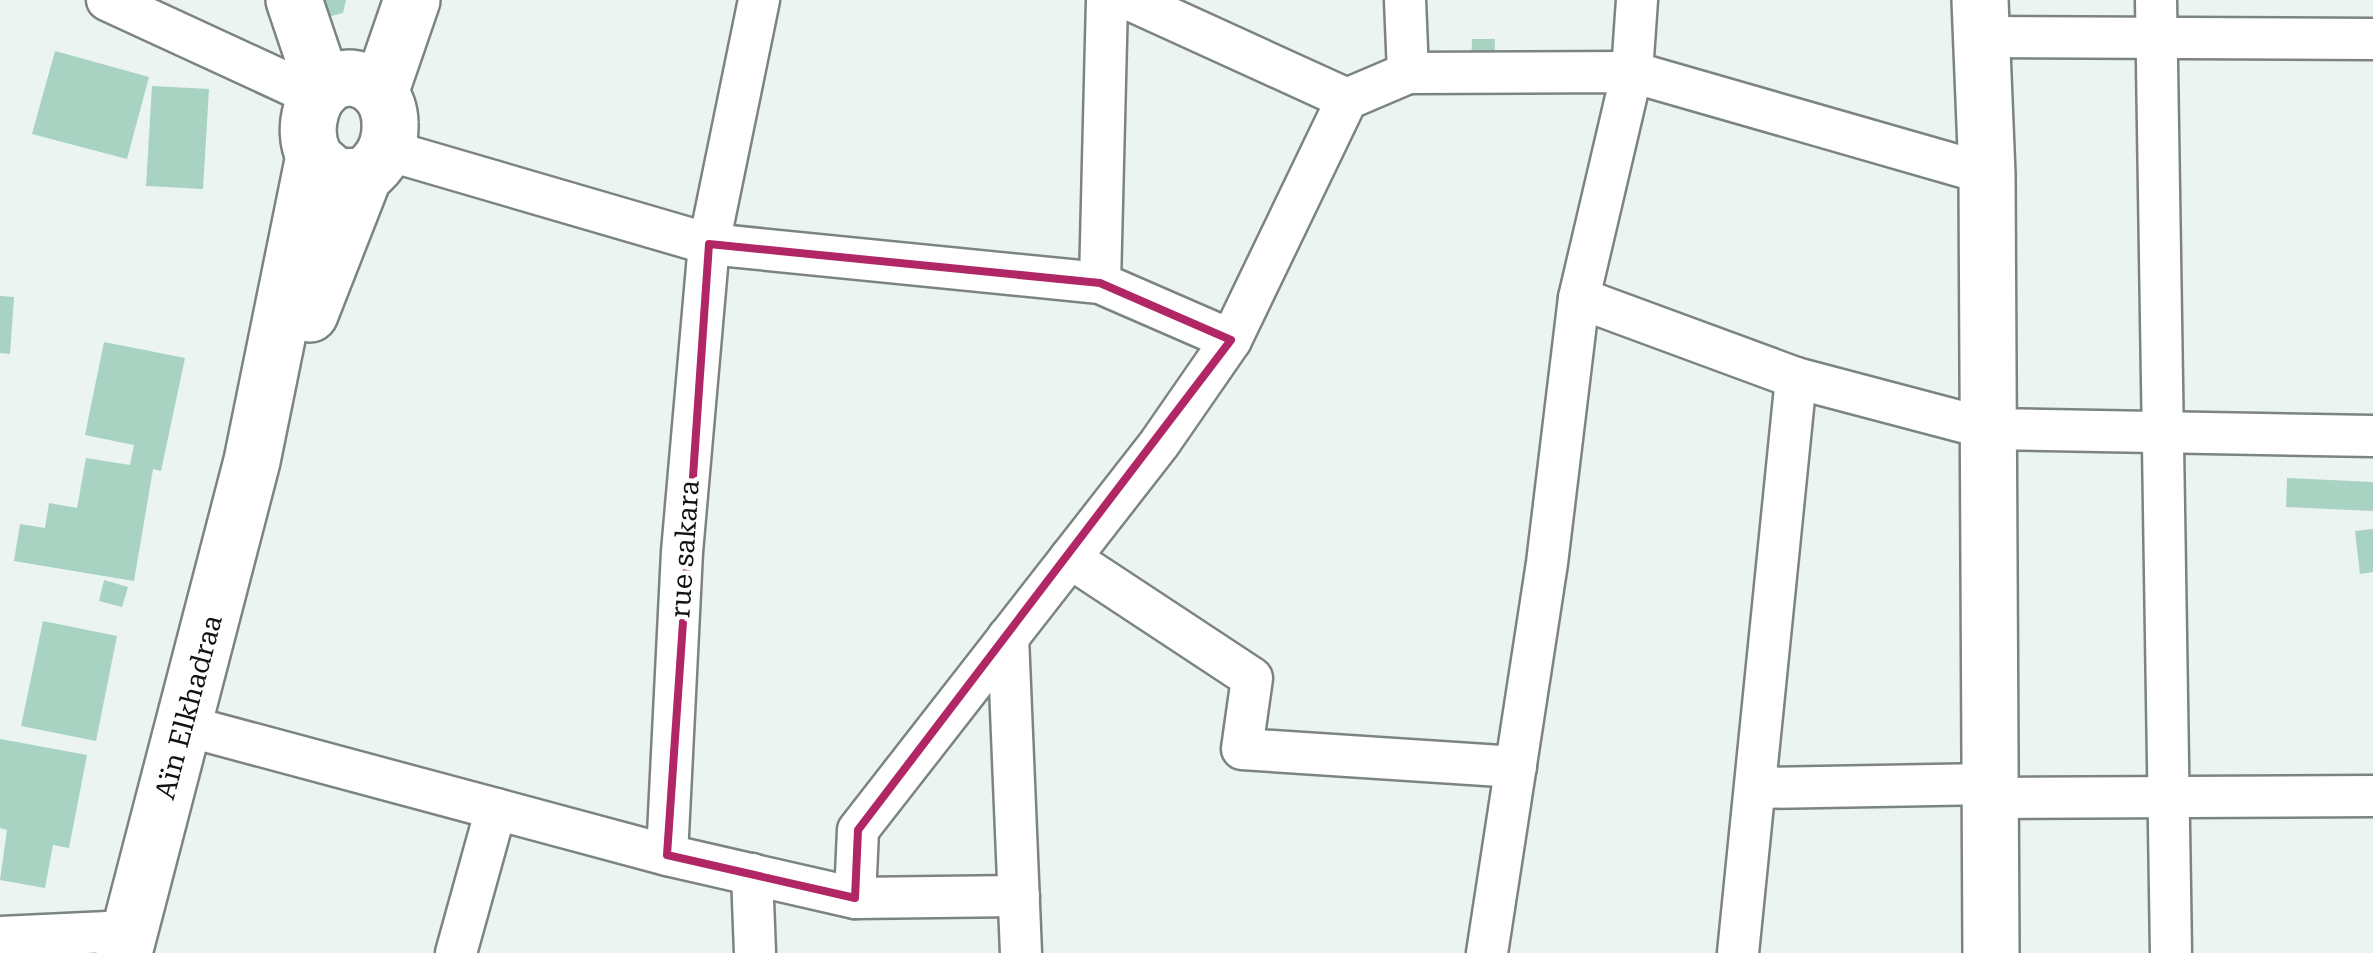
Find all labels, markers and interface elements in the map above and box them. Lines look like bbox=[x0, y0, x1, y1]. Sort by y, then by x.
street label: rue sakara bbox=[663, 479, 706, 619]
street label: Aïn Elkhadraa bbox=[148, 611, 229, 803]

